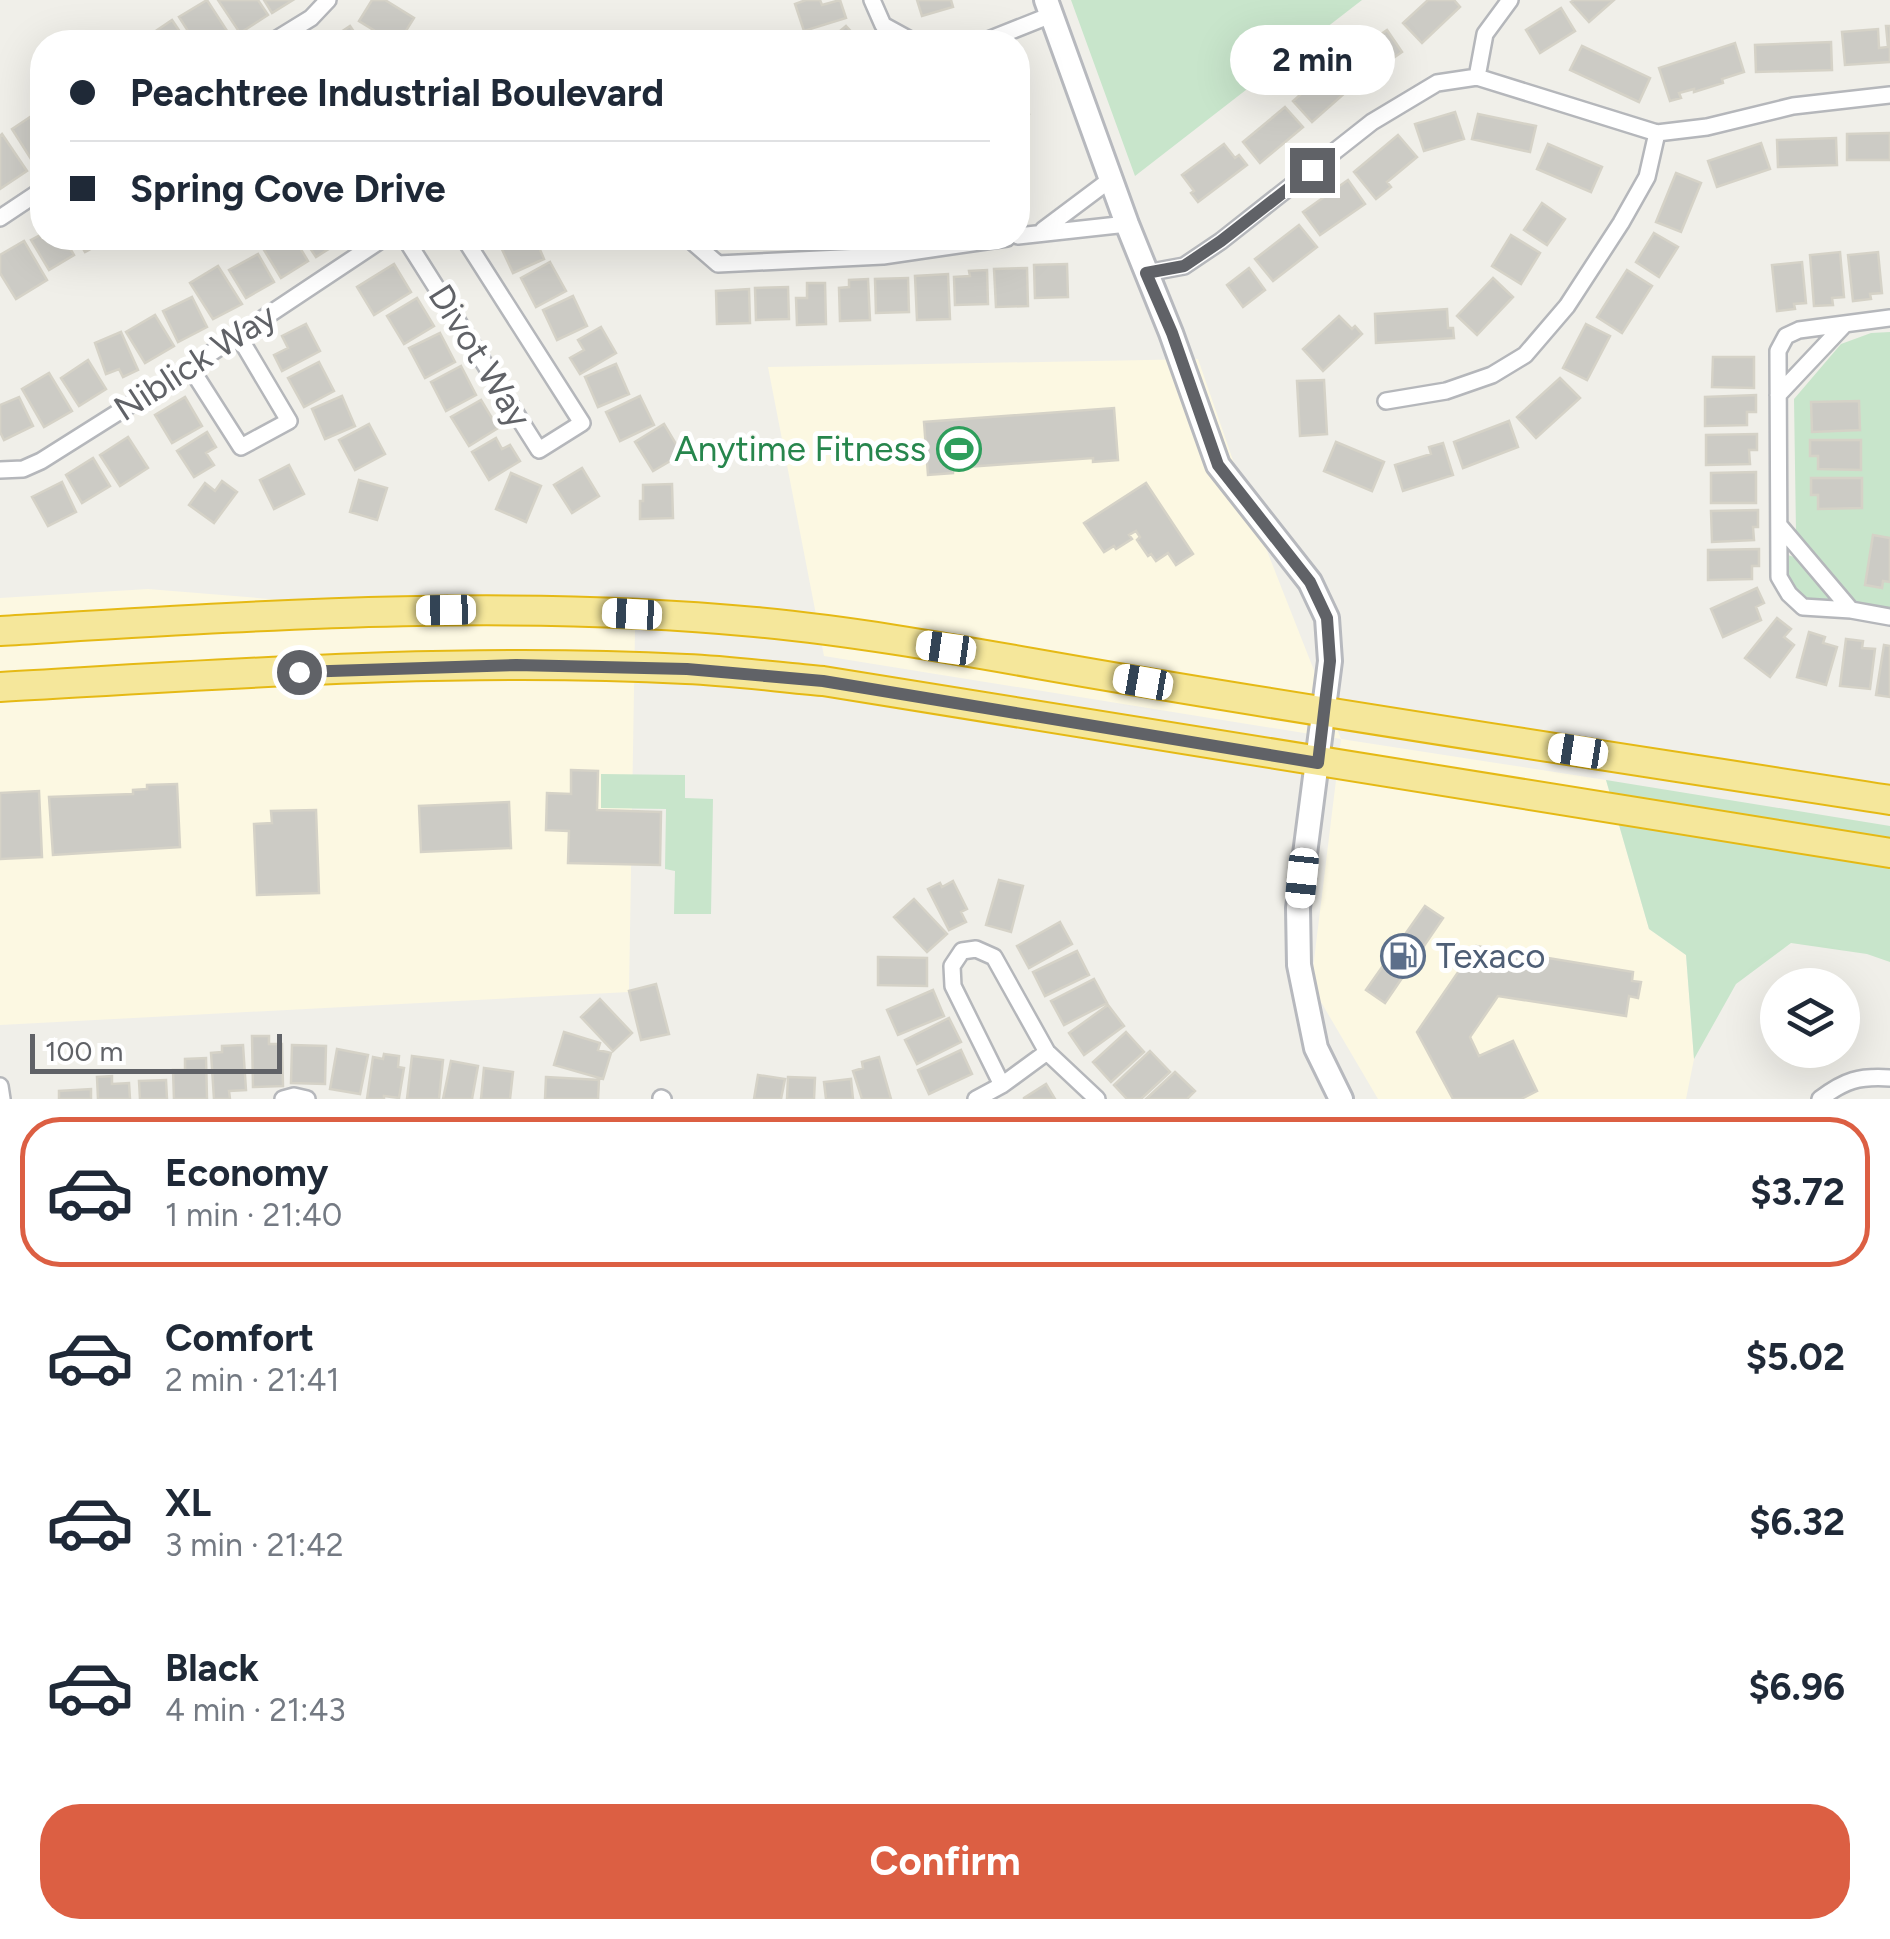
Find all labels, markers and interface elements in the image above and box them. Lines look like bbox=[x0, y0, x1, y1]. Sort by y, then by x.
callout: 2 min bbox=[1230, 25, 1394, 95]
text: 2 min bbox=[1272, 41, 1353, 79]
text: Peachtree Industrial Boulevard bbox=[130, 70, 664, 116]
route end bbox=[1290, 148, 1335, 193]
text: Spring Cove Drive bbox=[130, 166, 446, 212]
street label: Divot Way bbox=[420, 277, 541, 436]
street label: Niblick Way bbox=[106, 294, 284, 430]
sports icon: Anytime Fitness bbox=[936, 426, 982, 472]
place label: Anytime Fitness bbox=[674, 428, 926, 470]
car bbox=[416, 594, 476, 626]
car bbox=[601, 597, 663, 631]
car bbox=[914, 629, 978, 667]
route start bbox=[277, 650, 322, 695]
car bbox=[1111, 662, 1175, 702]
car bbox=[1546, 731, 1610, 771]
car bbox=[1284, 847, 1320, 909]
fuel station icon: Texaco bbox=[1380, 933, 1426, 979]
place label: Texaco bbox=[1436, 935, 1546, 977]
map controls bbox=[1760, 968, 1860, 1068]
button: layers bbox=[1760, 968, 1860, 1068]
scale bar bbox=[30, 1029, 282, 1074]
text: 100 m bbox=[45, 1034, 123, 1068]
icon: car bbox=[45, 1147, 135, 1237]
text: Economy bbox=[165, 1150, 328, 1196]
text: $3.72 bbox=[1750, 1169, 1845, 1215]
text: 1 min · 21:40 bbox=[165, 1196, 342, 1234]
icon: car bbox=[45, 1312, 135, 1402]
text: Comfort bbox=[165, 1315, 314, 1361]
text: $5.02 bbox=[1746, 1334, 1845, 1380]
text: 2 min · 21:41 bbox=[165, 1361, 340, 1399]
icon: car bbox=[45, 1477, 135, 1567]
text: XL bbox=[165, 1480, 211, 1526]
text: $6.32 bbox=[1749, 1499, 1845, 1545]
text: 3 min · 21:42 bbox=[165, 1526, 344, 1564]
icon: car bbox=[45, 1642, 135, 1732]
text: Black bbox=[165, 1645, 259, 1691]
text: $6.96 bbox=[1748, 1664, 1845, 1710]
text: 4 min · 21:43 bbox=[165, 1691, 346, 1729]
button: Confirm bbox=[40, 1804, 1850, 1919]

